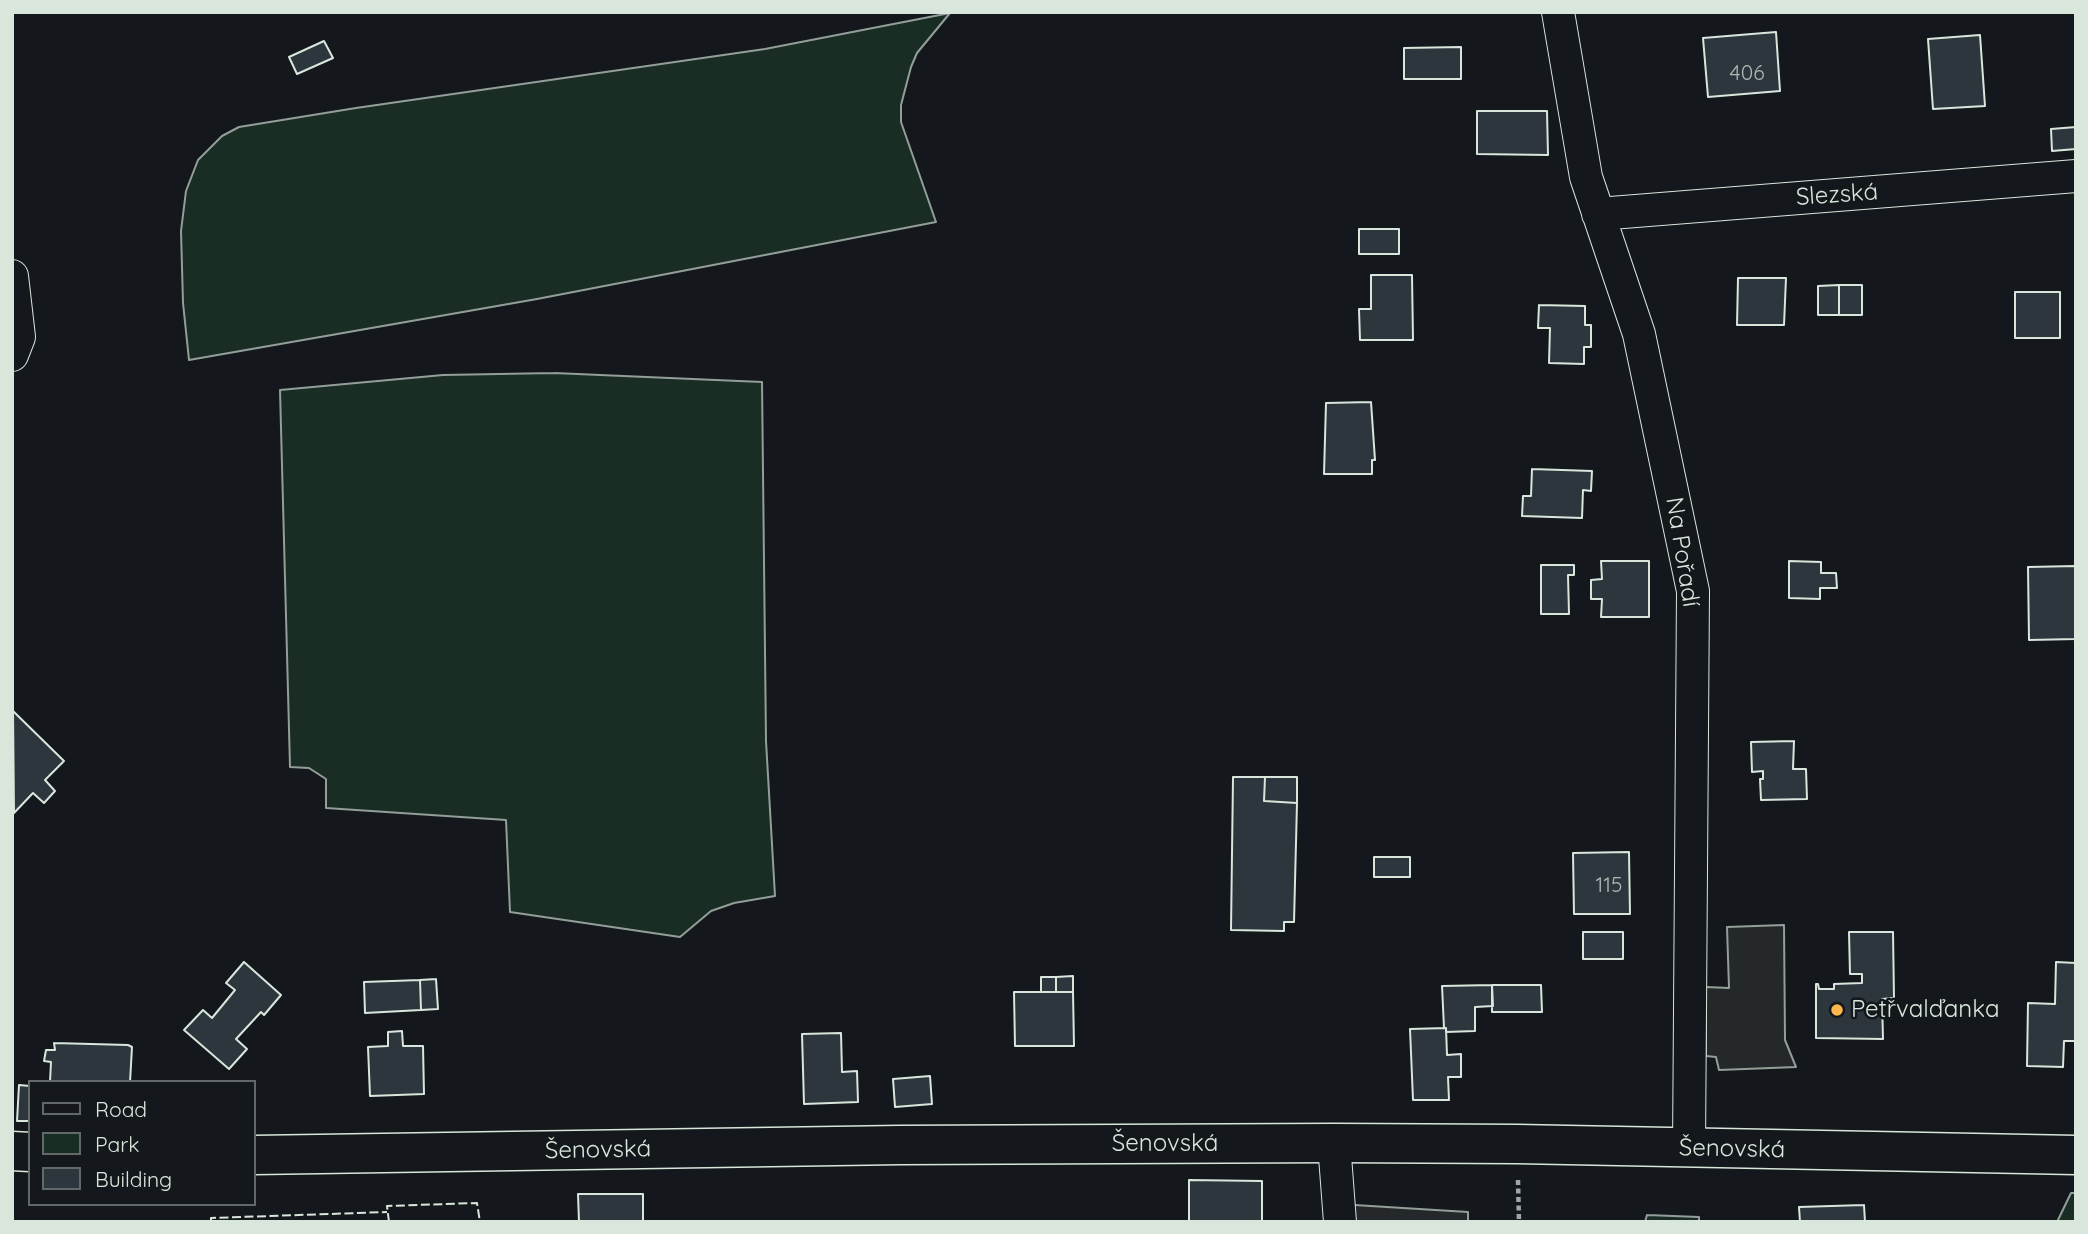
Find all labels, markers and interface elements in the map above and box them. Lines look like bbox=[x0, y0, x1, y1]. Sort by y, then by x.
house number: 406 bbox=[1730, 61, 1764, 87]
street label: Slezská bbox=[1795, 178, 1879, 212]
street label: Na Pořadí bbox=[1659, 495, 1705, 609]
house number: 115 bbox=[1596, 873, 1622, 899]
place label: Petřvalďanka bbox=[1851, 996, 1999, 1024]
marker: Petřvalďanka bbox=[1829, 1002, 1845, 1018]
legend bbox=[28, 1080, 256, 1206]
text: Road bbox=[95, 1096, 147, 1122]
street label: Šenovská bbox=[1112, 1130, 1218, 1158]
text: Park bbox=[95, 1131, 139, 1157]
street label: Šenovská bbox=[1679, 1134, 1785, 1164]
street label: Šenovská bbox=[545, 1135, 651, 1165]
text: Building bbox=[95, 1166, 172, 1192]

